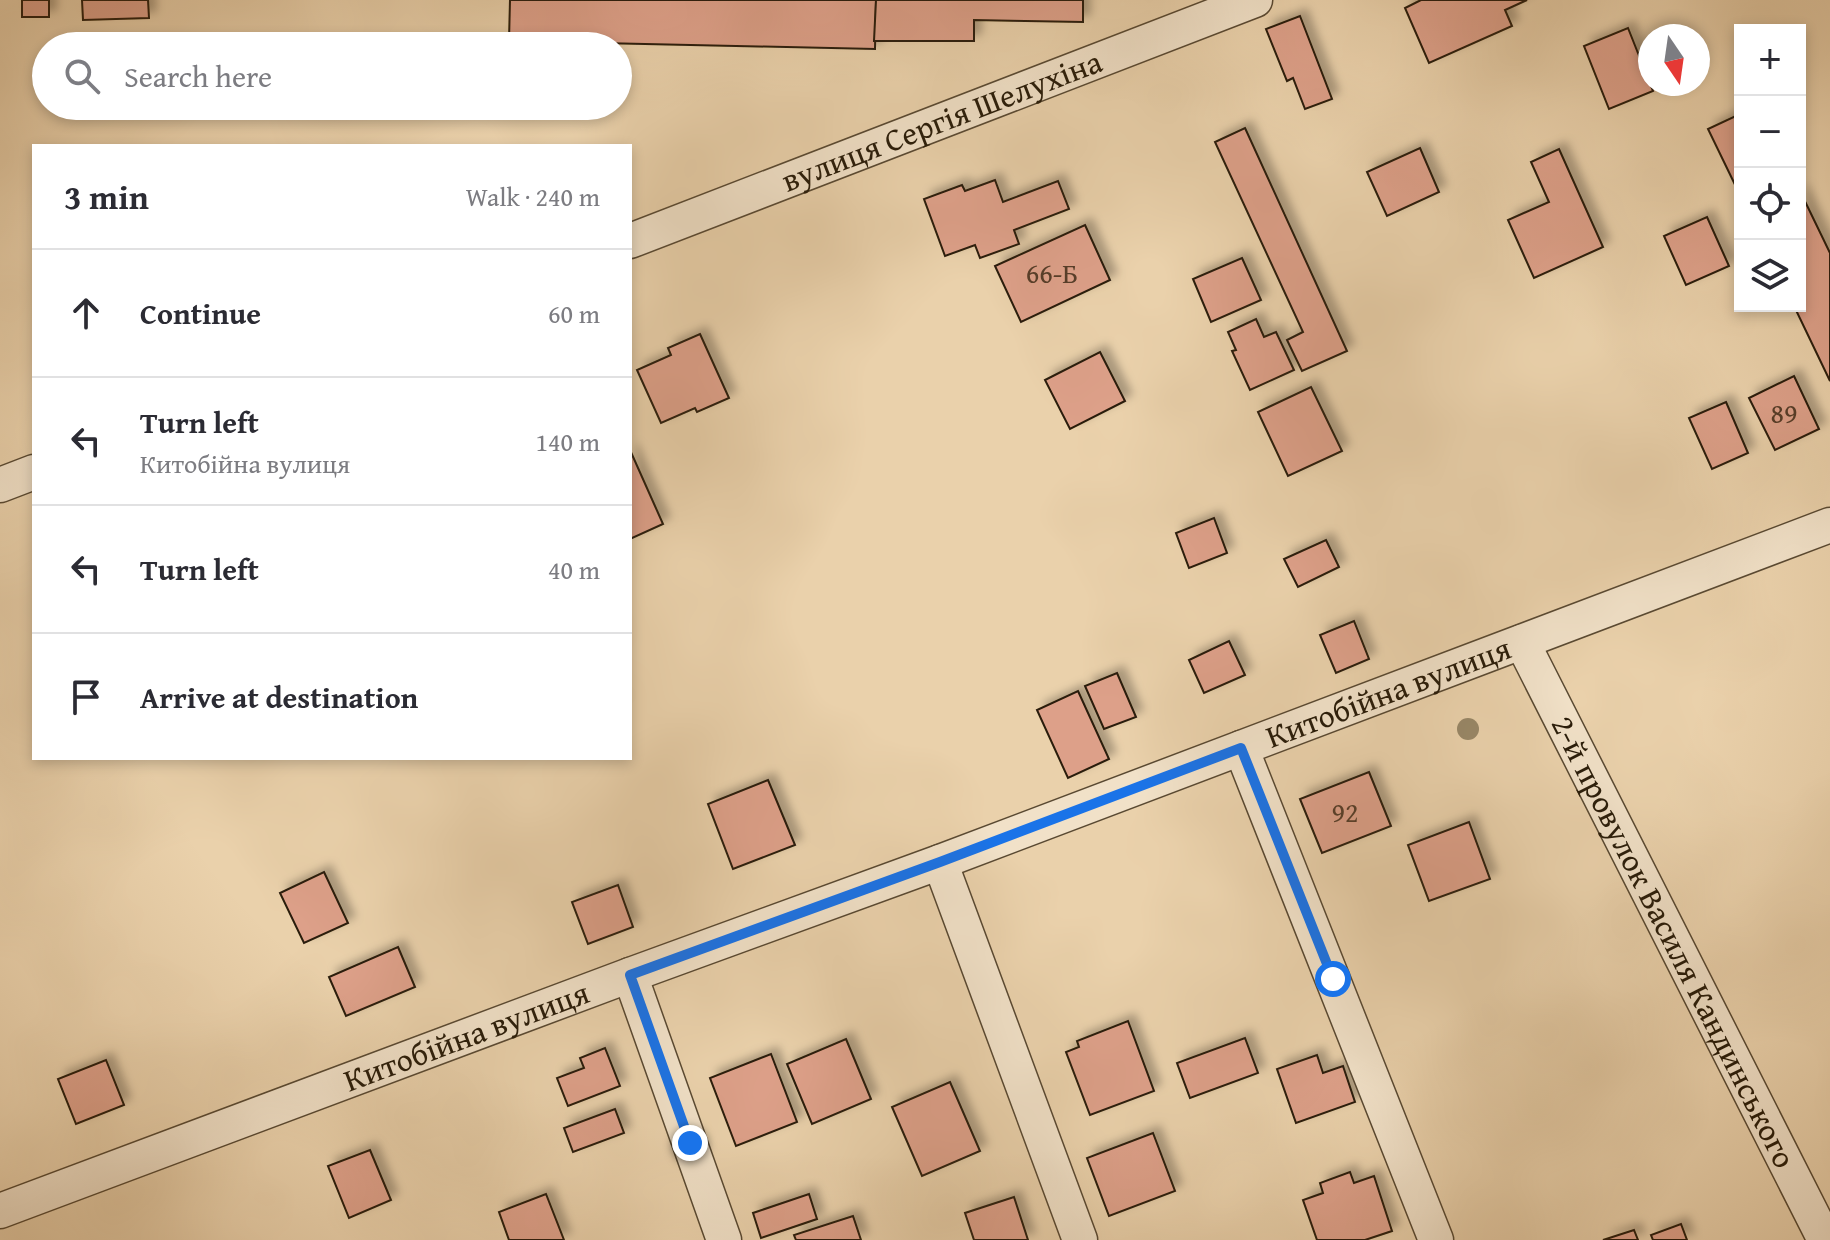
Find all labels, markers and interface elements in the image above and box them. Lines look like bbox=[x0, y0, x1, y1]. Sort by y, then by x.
north arrow bbox=[1638, 24, 1710, 96]
map controls bbox=[1734, 24, 1806, 312]
button: + bbox=[1734, 24, 1806, 96]
search box bbox=[32, 32, 632, 120]
street label: вулиця Сергія Шелухіна bbox=[774, 37, 1109, 203]
icon: search bbox=[60, 54, 104, 98]
text: Search here bbox=[124, 54, 272, 98]
button: − bbox=[1734, 96, 1806, 168]
button: locate bbox=[1734, 168, 1806, 240]
text: 3 min bbox=[64, 172, 149, 221]
text: Walk · 240 m bbox=[466, 177, 600, 216]
button: layers bbox=[1734, 240, 1806, 312]
house number: 66-Б bbox=[1026, 252, 1078, 293]
icon: ahead bbox=[64, 291, 108, 335]
text: Continue bbox=[140, 291, 261, 335]
text: 60 m bbox=[548, 294, 600, 333]
house number: 89 bbox=[1771, 392, 1797, 433]
text: Turn left bbox=[140, 400, 259, 444]
icon: left bbox=[64, 419, 108, 463]
text: 140 m bbox=[535, 422, 600, 461]
text: Китобійна вулиця bbox=[140, 444, 350, 483]
icon: left bbox=[64, 547, 108, 591]
text: Turn left bbox=[140, 547, 259, 591]
text: 40 m bbox=[548, 550, 600, 589]
street label: Китобійна вулиця bbox=[1259, 624, 1517, 760]
icon: arrive bbox=[64, 675, 108, 719]
text: Arrive at destination bbox=[140, 675, 418, 719]
street label: 2-й провулок Василя Кандинського bbox=[1540, 707, 1809, 1176]
house number: 92 bbox=[1332, 791, 1358, 832]
route start bbox=[1315, 961, 1351, 997]
street label: Китобійна вулиця bbox=[337, 968, 596, 1103]
route end bbox=[672, 1125, 708, 1161]

